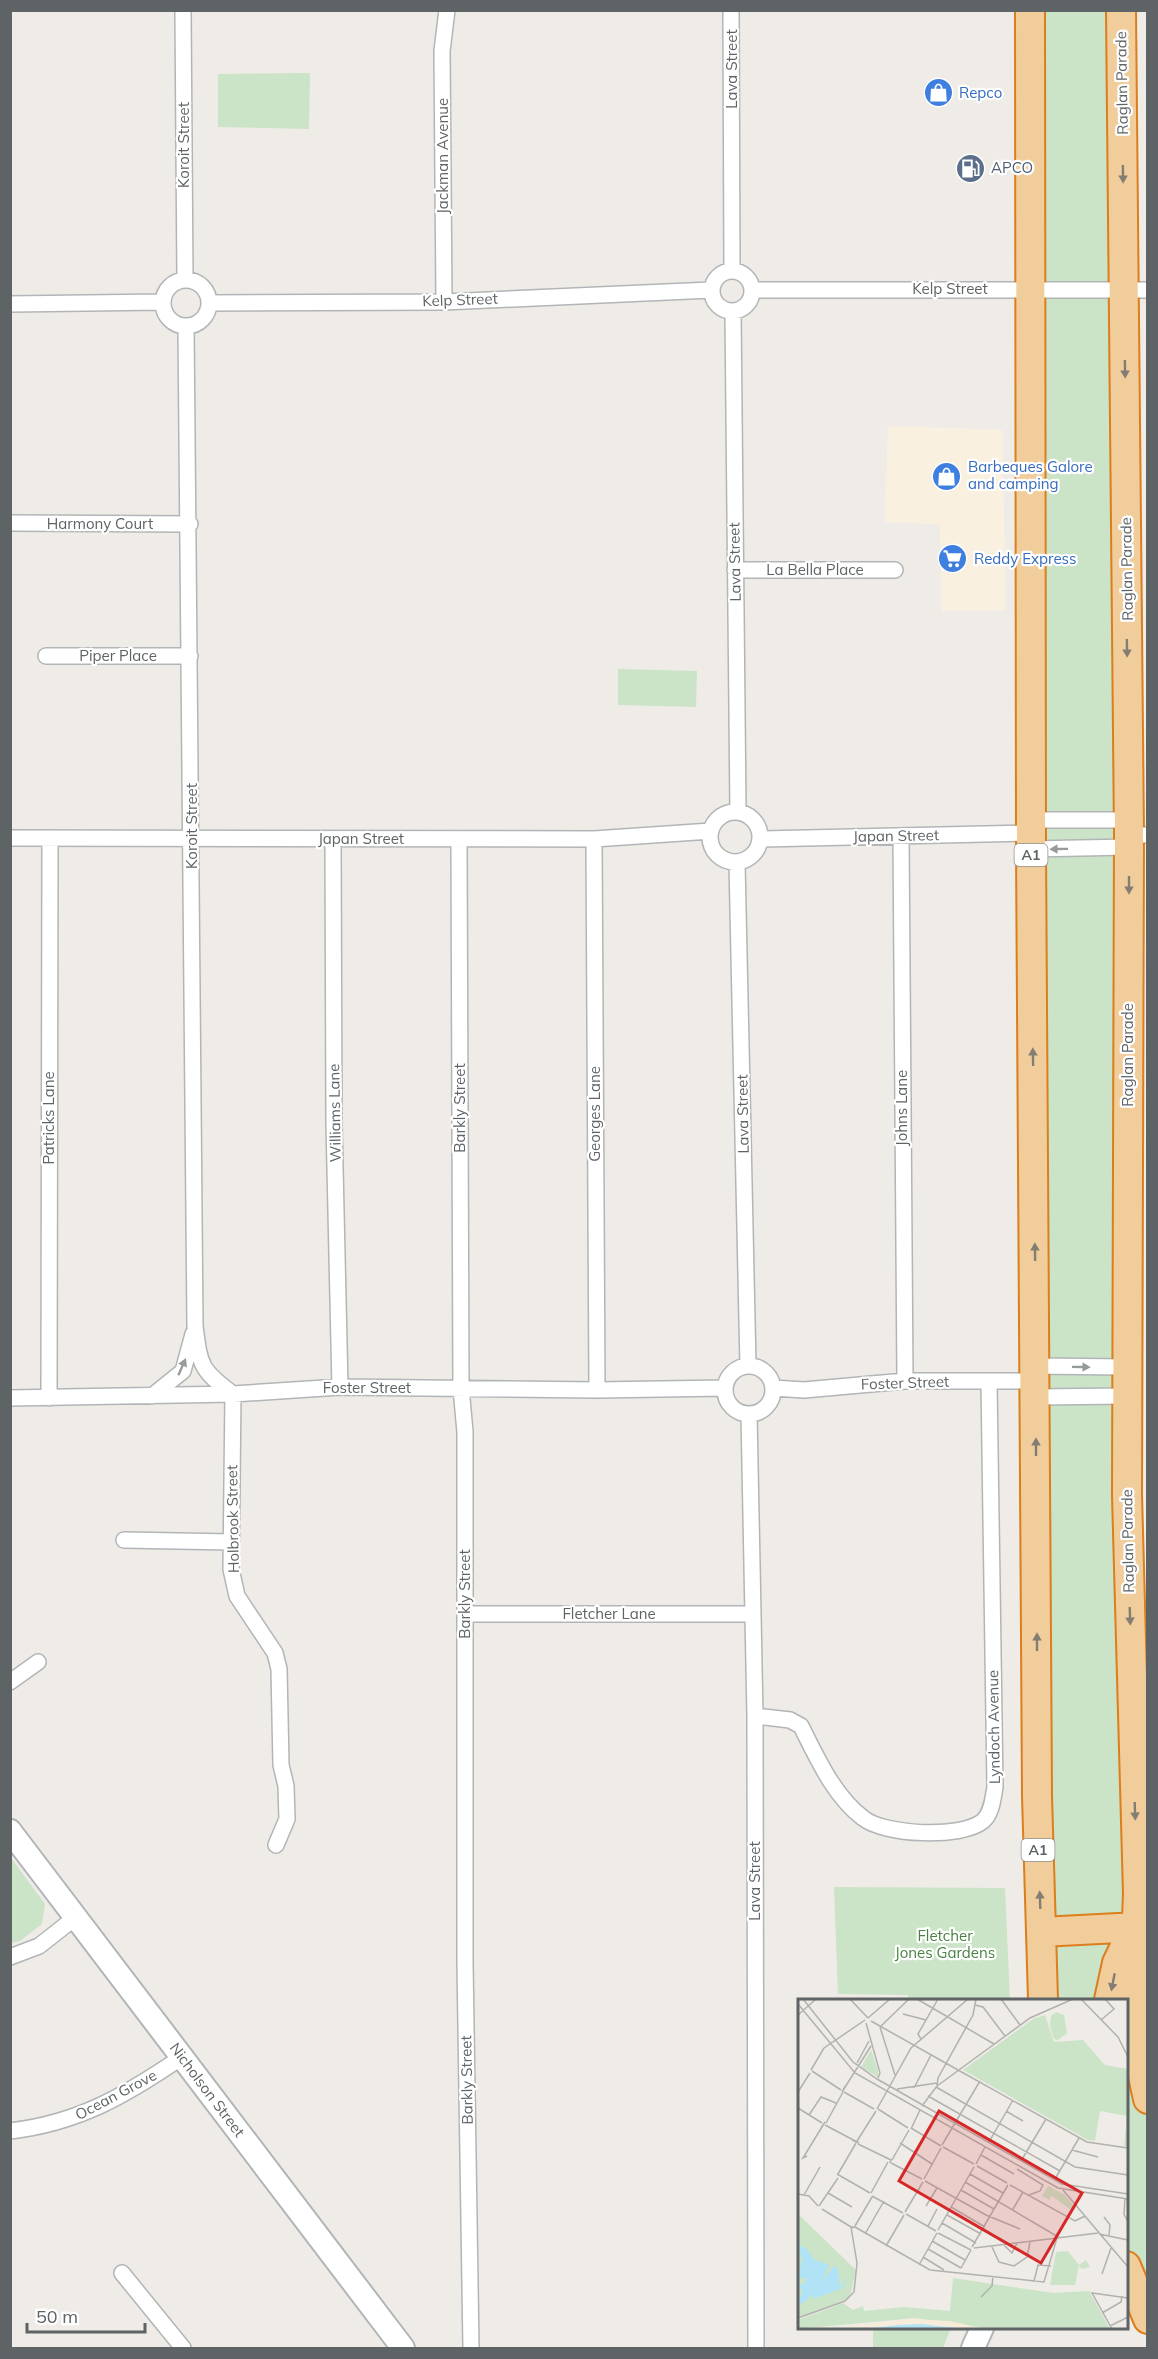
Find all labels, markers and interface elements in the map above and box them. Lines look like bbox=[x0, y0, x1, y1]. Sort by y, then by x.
street label: Lava Street bbox=[722, 29, 741, 109]
street label: Raglan Parade bbox=[1111, 31, 1132, 135]
shop icon: Repco bbox=[922, 77, 954, 109]
place label: Repco bbox=[959, 83, 1002, 102]
street label: Jackman Avenue bbox=[433, 98, 452, 214]
street label: Koroit Street bbox=[174, 102, 193, 188]
fuel station icon: APCO bbox=[954, 152, 986, 184]
place label: APCO bbox=[991, 158, 1033, 177]
one-way arrow bbox=[1118, 164, 1128, 183]
street label: Kelp Street bbox=[912, 279, 988, 298]
street label: Kelp Street bbox=[422, 289, 498, 310]
one-way arrow bbox=[1120, 359, 1130, 378]
place label: Barbeques Galore and camping bbox=[968, 457, 1093, 493]
shop icon: Barbeques Galore and camping bbox=[931, 460, 963, 492]
street label: Harmony Court bbox=[47, 514, 153, 533]
street label: Raglan Parade bbox=[1116, 517, 1137, 621]
street label: Lava Street bbox=[724, 522, 745, 602]
supermarket icon: Reddy Express bbox=[937, 543, 969, 575]
place label: Reddy Express bbox=[974, 549, 1076, 568]
street label: La Bella Place bbox=[766, 560, 864, 579]
one-way arrow bbox=[1123, 638, 1132, 657]
street label: Piper Place bbox=[79, 646, 157, 665]
street label: Koroit Street bbox=[182, 783, 201, 869]
street label: Japan Street bbox=[853, 825, 939, 846]
street label: Japan Street bbox=[318, 829, 404, 848]
road number: A1 bbox=[1014, 844, 1048, 866]
one-way arrow bbox=[1050, 844, 1069, 854]
one-way arrow bbox=[1124, 875, 1134, 894]
street label: Raglan Parade bbox=[1118, 1003, 1137, 1107]
one-way arrow bbox=[1028, 1047, 1038, 1066]
street label: Barkly Street bbox=[450, 1063, 469, 1153]
street label: Williams Lane bbox=[324, 1064, 345, 1162]
street label: Georges Lane bbox=[585, 1066, 604, 1162]
street label: Johns Lane bbox=[892, 1070, 911, 1146]
street label: Patricks Lane bbox=[39, 1071, 58, 1165]
street label: Lava Street bbox=[732, 1074, 753, 1154]
one-way arrow bbox=[1030, 1242, 1040, 1261]
one-way arrow bbox=[177, 1357, 187, 1375]
one-way arrow bbox=[1071, 1362, 1090, 1372]
street label: Foster Street bbox=[861, 1371, 949, 1394]
street label: Foster Street bbox=[323, 1378, 411, 1397]
one-way arrow bbox=[1031, 1437, 1041, 1456]
street label: Holbrook Street bbox=[222, 1465, 243, 1573]
street label: Raglan Parade bbox=[1117, 1489, 1138, 1593]
street label: Barkly Street bbox=[455, 1549, 474, 1639]
street label: Fletcher Lane bbox=[562, 1604, 656, 1623]
one-way arrow bbox=[1125, 1607, 1135, 1626]
one-way arrow bbox=[1032, 1632, 1042, 1651]
street label: Lyndoch Avenue bbox=[983, 1670, 1004, 1784]
one-way arrow bbox=[1131, 1802, 1140, 1821]
road number: A1 bbox=[1022, 1839, 1054, 1861]
street label: Lava Street bbox=[745, 1841, 764, 1921]
one-way arrow bbox=[1035, 1891, 1044, 1910]
park label: Fletcher Jones Gardens bbox=[895, 1926, 995, 1962]
one-way arrow bbox=[1108, 1972, 1117, 1991]
inset map bbox=[798, 1999, 1128, 2329]
street label: Barkly Street bbox=[456, 2035, 477, 2125]
street label: Nicholson Street bbox=[166, 2039, 249, 2141]
street label: Ocean Grove bbox=[72, 2065, 160, 2124]
scale bar bbox=[27, 2296, 146, 2334]
text: 50 m bbox=[36, 2305, 78, 2328]

